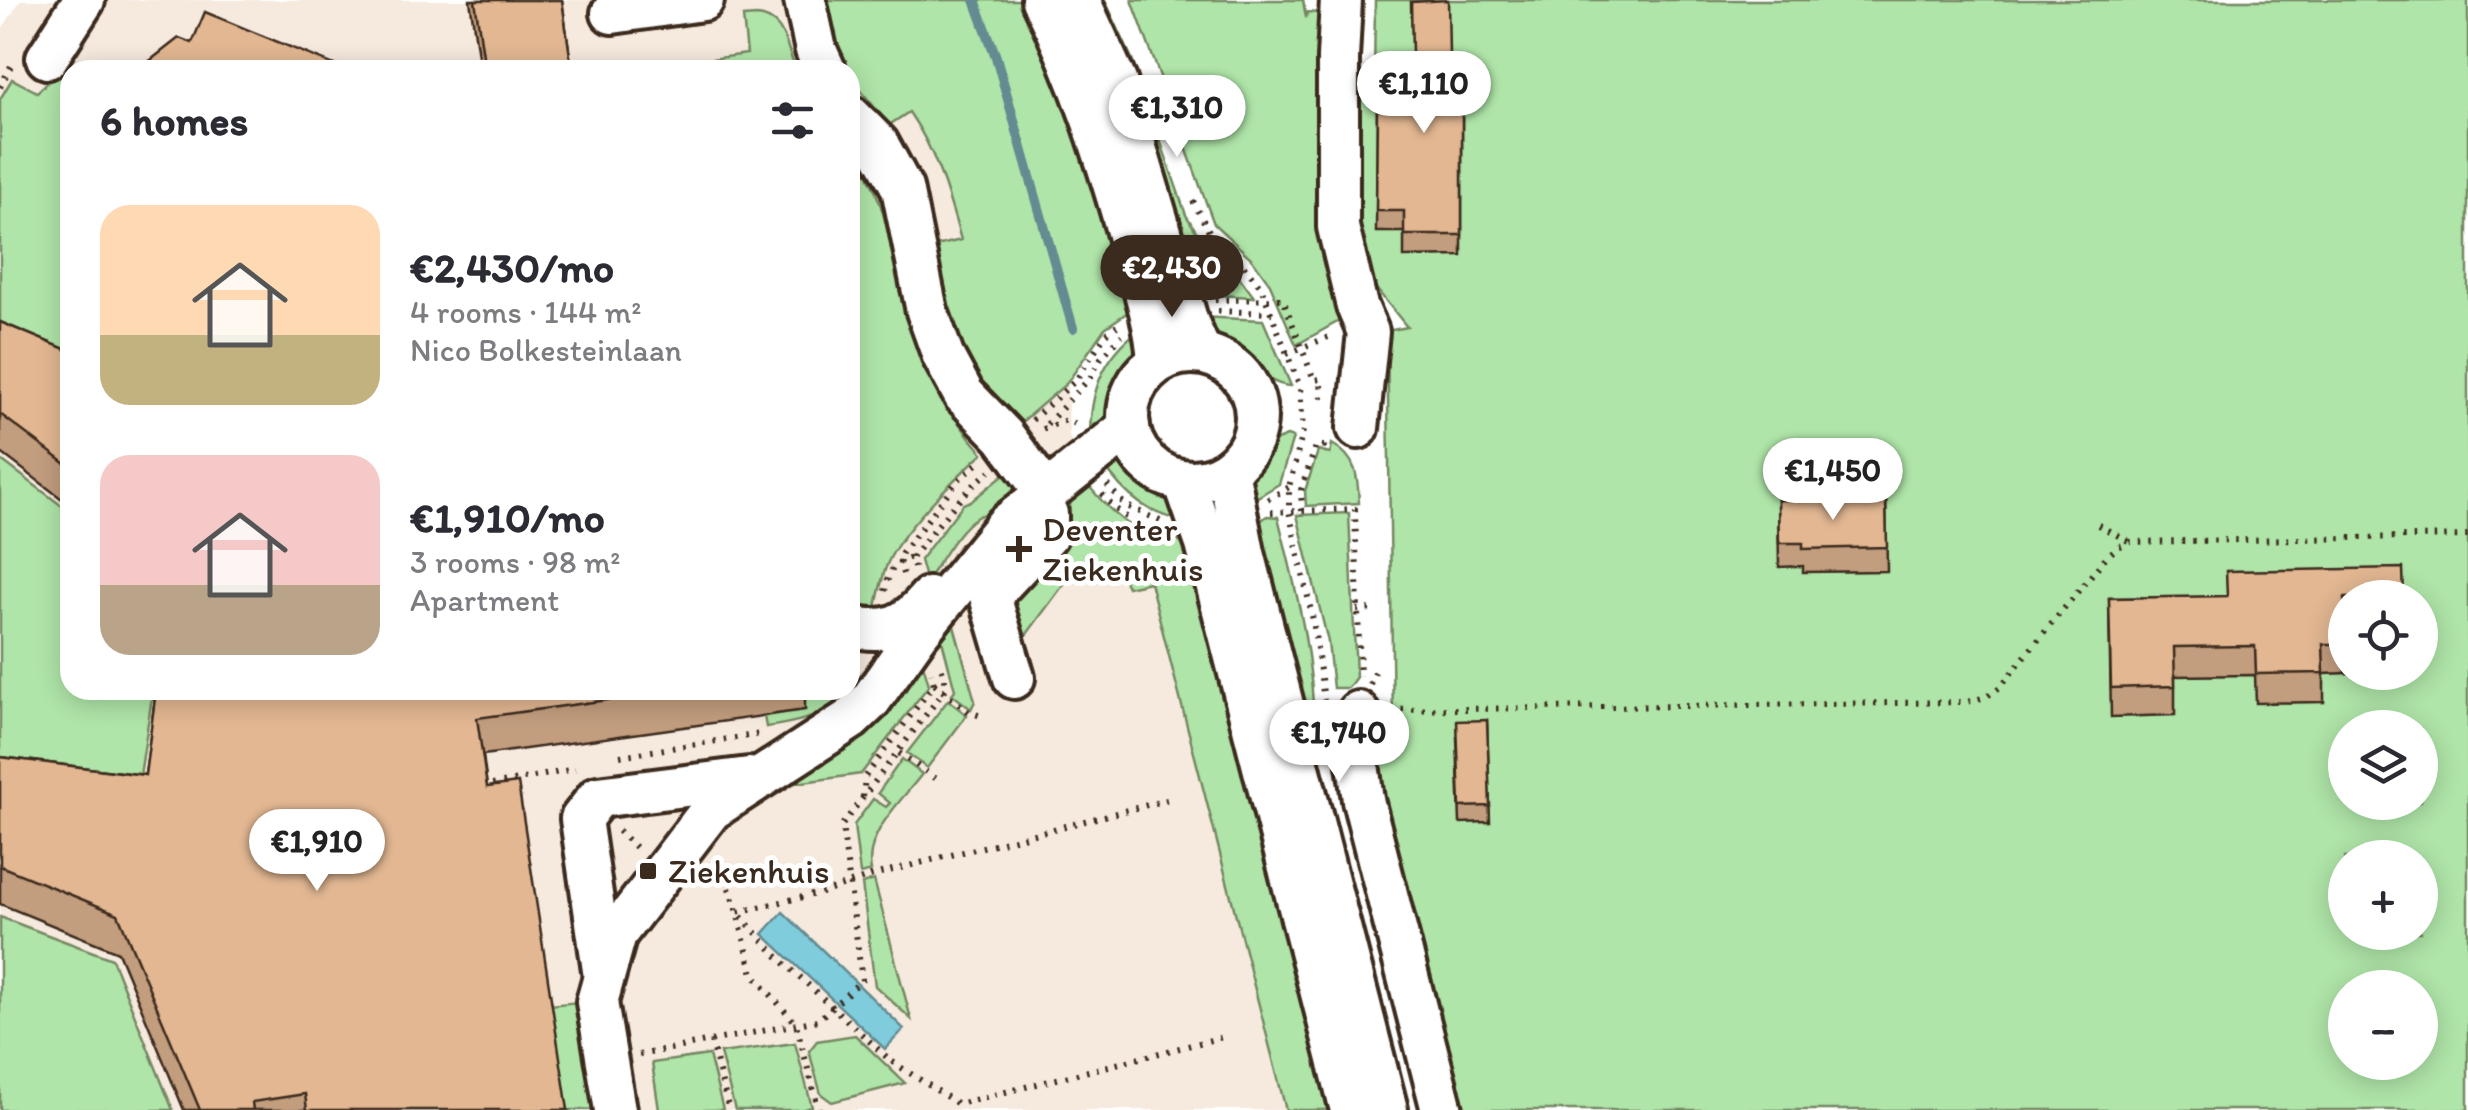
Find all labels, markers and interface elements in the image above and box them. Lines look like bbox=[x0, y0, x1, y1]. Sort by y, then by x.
pin: €1,110 bbox=[1343, 51, 1505, 136]
text: €1,110 bbox=[1379, 64, 1469, 102]
pin: €1,310 bbox=[1096, 75, 1258, 160]
text: €1,310 bbox=[1131, 88, 1223, 126]
icon: filters bbox=[765, 93, 820, 148]
text: 6 homes bbox=[100, 95, 248, 146]
pin: €2,430 bbox=[1091, 235, 1253, 320]
text: €2,430/mo bbox=[410, 242, 614, 293]
icon: home bbox=[180, 245, 300, 365]
text: €2,430 bbox=[1122, 248, 1222, 286]
text: 4 rooms · 144 m² bbox=[410, 293, 641, 331]
text: Nico Bolkesteinlaan bbox=[410, 331, 682, 369]
pin: €1,450 bbox=[1752, 438, 1914, 523]
text: €1,450 bbox=[1785, 451, 1881, 489]
text: €1,910/mo bbox=[410, 492, 605, 543]
icon: home bbox=[180, 495, 300, 615]
place label: Deventer Ziekenhuis bbox=[1042, 508, 1204, 590]
marker: Deventer Ziekenhuis bbox=[1006, 536, 1032, 562]
text: 3 rooms · 98 m² bbox=[410, 543, 621, 581]
map controls bbox=[2328, 580, 2438, 1080]
button: locate bbox=[2328, 580, 2438, 690]
text: Apartment bbox=[410, 581, 559, 619]
pin: €1,740 bbox=[1258, 700, 1420, 785]
button: layers bbox=[2328, 710, 2438, 820]
text: €1,740 bbox=[1291, 713, 1387, 751]
pin: €1,910 bbox=[236, 809, 398, 894]
text: €1,910 bbox=[271, 822, 363, 860]
button: + bbox=[2328, 840, 2438, 950]
place label: Ziekenhuis bbox=[668, 850, 830, 892]
marker: Ziekenhuis bbox=[637, 860, 659, 882]
button: − bbox=[2328, 970, 2438, 1080]

